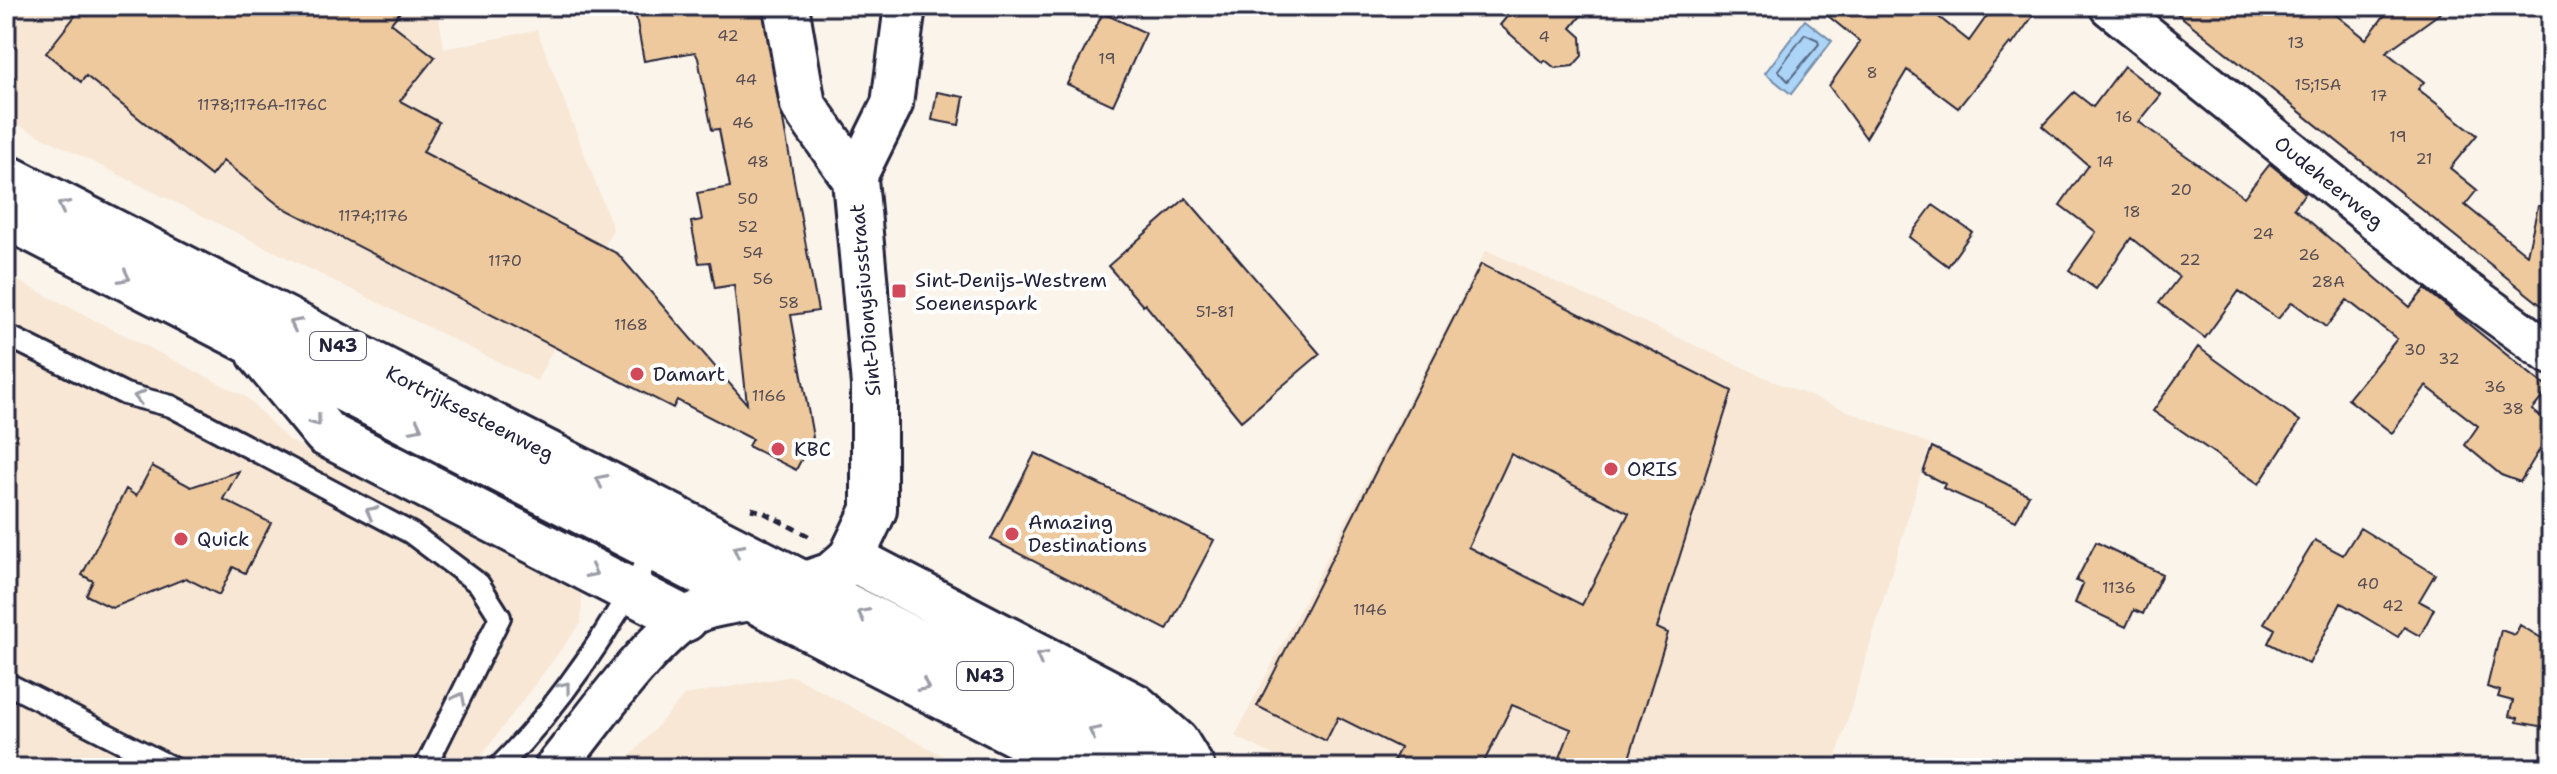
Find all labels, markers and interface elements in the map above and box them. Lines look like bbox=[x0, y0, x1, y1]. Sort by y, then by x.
house number: 42 bbox=[717, 25, 739, 46]
house number: 4 bbox=[1538, 26, 1550, 47]
house number: 13 bbox=[2287, 32, 2305, 53]
house number: 19 bbox=[1098, 48, 1116, 69]
house number: 8 bbox=[1866, 62, 1878, 83]
house number: 44 bbox=[735, 69, 757, 90]
house number: 15;15A bbox=[2295, 74, 2341, 95]
house number: 17 bbox=[2370, 85, 2388, 106]
house number: 1178;1176A-1176C bbox=[197, 94, 327, 115]
house number: 16 bbox=[2115, 106, 2133, 127]
house number: 46 bbox=[732, 112, 754, 133]
house number: 19 bbox=[2389, 126, 2407, 147]
street label: Oudeheerweg bbox=[2269, 130, 2389, 234]
house number: 21 bbox=[2415, 148, 2433, 169]
house number: 48 bbox=[747, 151, 769, 172]
house number: 14 bbox=[2096, 151, 2114, 172]
house number: 20 bbox=[2170, 179, 2192, 200]
house number: 50 bbox=[738, 188, 758, 209]
one-way arrow bbox=[57, 200, 72, 215]
house number: 18 bbox=[2123, 201, 2141, 222]
street label: Sint-Dionysiusstraat bbox=[844, 203, 886, 397]
house number: 1174;1176 bbox=[338, 205, 408, 226]
house number: 52 bbox=[738, 216, 758, 237]
house number: 24 bbox=[2252, 223, 2274, 244]
house number: 54 bbox=[743, 242, 763, 263]
house number: 26 bbox=[2298, 244, 2320, 265]
house number: 22 bbox=[2179, 249, 2201, 270]
house number: 1170 bbox=[488, 250, 522, 271]
one-way arrow bbox=[117, 267, 132, 282]
place label: Sint-Denijs-Westrem Soenenspark bbox=[915, 267, 1107, 316]
house number: 56 bbox=[753, 268, 773, 289]
house number: 28A bbox=[2311, 271, 2345, 292]
marker: Sint-Denijs-Westrem Soenenspark bbox=[890, 282, 908, 300]
house number: 58 bbox=[779, 292, 799, 313]
house number: 51-81 bbox=[1196, 301, 1234, 322]
house number: 1168 bbox=[614, 314, 648, 335]
one-way arrow bbox=[288, 318, 303, 333]
road number: N43 bbox=[310, 332, 366, 360]
house number: 30 bbox=[2404, 339, 2426, 360]
house number: 32 bbox=[2438, 348, 2460, 369]
street label: Kortrijksesteenweg bbox=[382, 359, 558, 467]
place label: Damart bbox=[653, 361, 725, 387]
marker: Damart bbox=[628, 365, 646, 383]
house number: 36 bbox=[2484, 376, 2506, 397]
house number: 1166 bbox=[752, 385, 786, 406]
one-way arrow bbox=[132, 390, 146, 407]
house number: 38 bbox=[2502, 398, 2524, 419]
one-way arrow bbox=[306, 412, 321, 427]
one-way arrow bbox=[409, 417, 424, 432]
place label: KBC bbox=[794, 436, 831, 462]
marker: KBC bbox=[769, 440, 787, 458]
place label: ORIS bbox=[1627, 456, 1677, 482]
marker: ORIS bbox=[1602, 460, 1620, 478]
one-way arrow bbox=[595, 474, 610, 490]
one-way arrow bbox=[366, 506, 380, 522]
place label: Amazing Destinations bbox=[1028, 509, 1147, 558]
marker: Amazing Destinations bbox=[1003, 525, 1021, 543]
place label: Quick bbox=[197, 526, 249, 552]
marker: Quick bbox=[172, 530, 190, 548]
one-way arrow bbox=[732, 545, 746, 560]
one-way arrow bbox=[584, 562, 599, 577]
house number: 40 bbox=[2357, 573, 2379, 594]
house number: 1136 bbox=[2102, 577, 2136, 598]
house number: 42 bbox=[2382, 595, 2404, 616]
house number: 1146 bbox=[1353, 599, 1387, 620]
one-way arrow bbox=[856, 608, 871, 624]
one-way arrow bbox=[1034, 651, 1049, 666]
road number: N43 bbox=[957, 662, 1013, 690]
one-way arrow bbox=[916, 676, 931, 692]
one-way arrow bbox=[556, 681, 570, 695]
one-way arrow bbox=[450, 692, 466, 707]
one-way arrow bbox=[1088, 727, 1103, 742]

